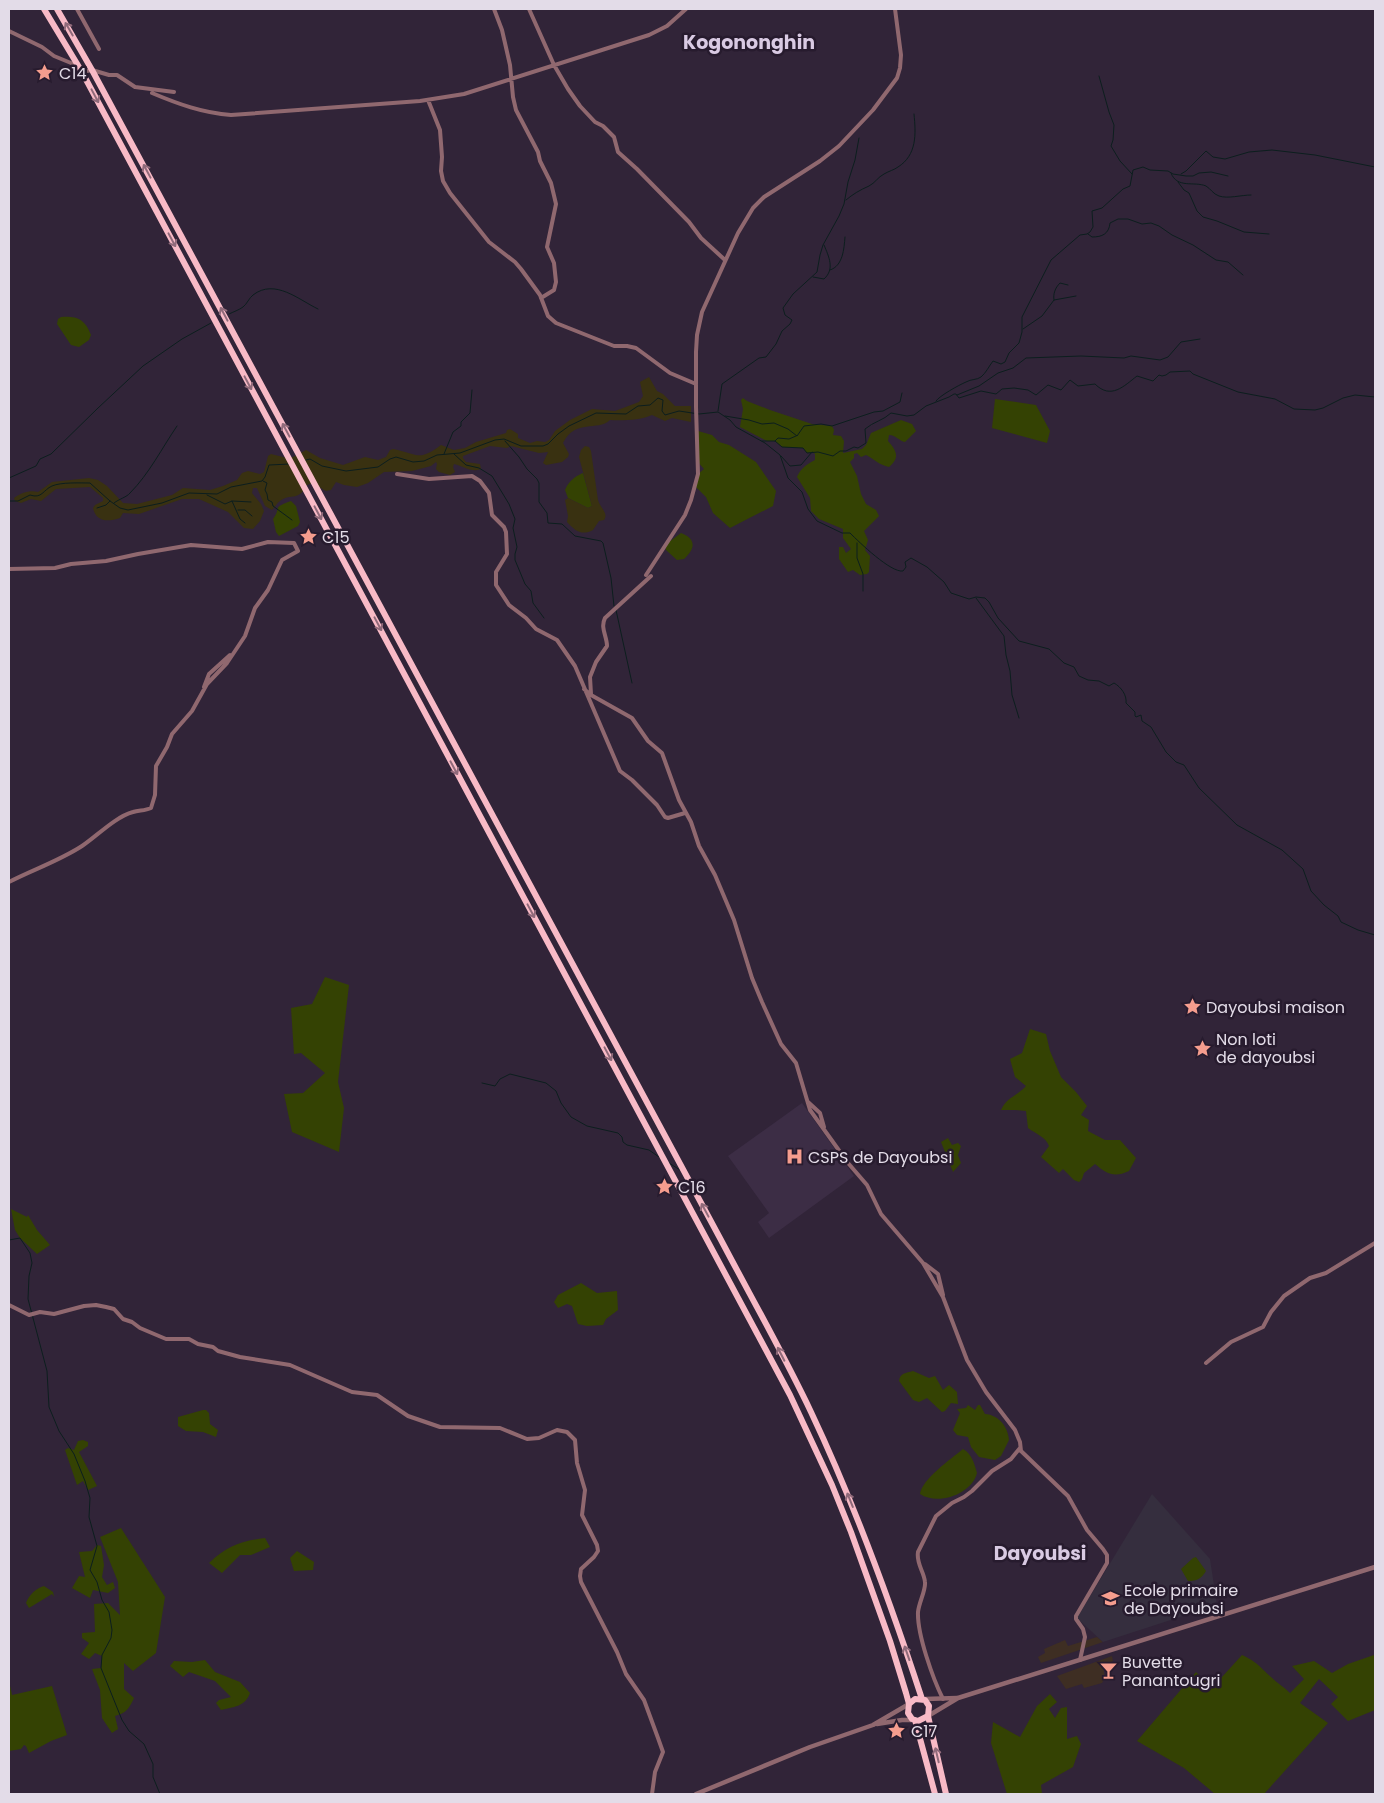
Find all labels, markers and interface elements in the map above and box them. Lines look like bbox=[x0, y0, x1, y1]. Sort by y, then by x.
one-way arrow bbox=[64, 21, 74, 36]
district label: Kogononghin bbox=[683, 29, 815, 56]
place label: C14 bbox=[59, 62, 87, 85]
place icon: C14 bbox=[35, 63, 55, 83]
one-way arrow bbox=[90, 89, 100, 104]
one-way arrow bbox=[142, 164, 152, 179]
one-way arrow bbox=[167, 232, 177, 247]
one-way arrow bbox=[218, 308, 228, 322]
one-way arrow bbox=[244, 375, 253, 390]
one-way arrow bbox=[280, 423, 290, 438]
one-way arrow bbox=[313, 505, 323, 520]
place label: C15 bbox=[322, 526, 350, 549]
place icon: C15 bbox=[298, 527, 318, 547]
one-way arrow bbox=[373, 617, 383, 631]
one-way arrow bbox=[449, 760, 459, 775]
one-way arrow bbox=[526, 903, 536, 918]
place label: Dayoubsi maison bbox=[1206, 996, 1345, 1019]
place icon: Dayoubsi maison bbox=[1182, 997, 1202, 1017]
place label: Non loti de dayoubsi bbox=[1216, 1028, 1315, 1069]
place icon: Non loti de dayoubsi bbox=[1192, 1038, 1212, 1058]
one-way arrow bbox=[604, 1046, 613, 1061]
place label: CSPS de Dayoubsi bbox=[808, 1146, 952, 1169]
hospital icon: CSPS de Dayoubsi bbox=[784, 1147, 804, 1167]
place label: C16 bbox=[678, 1176, 706, 1199]
place icon: C16 bbox=[654, 1177, 674, 1197]
one-way arrow bbox=[699, 1203, 709, 1218]
one-way arrow bbox=[775, 1347, 785, 1361]
one-way arrow bbox=[845, 1493, 855, 1508]
district label: Dayoubsi bbox=[994, 1540, 1086, 1567]
place label: Ecole primaire de Dayoubsi bbox=[1124, 1579, 1238, 1620]
school or university icon: Ecole primaire de Dayoubsi bbox=[1100, 1589, 1120, 1609]
one-way arrow bbox=[901, 1645, 911, 1661]
place label: Buvette Panantougri bbox=[1122, 1651, 1220, 1692]
bar icon: Buvette Panantougri bbox=[1098, 1661, 1118, 1681]
place label: C17 bbox=[911, 1720, 937, 1743]
place icon: C17 bbox=[887, 1721, 907, 1741]
one-way arrow bbox=[932, 1748, 941, 1764]

